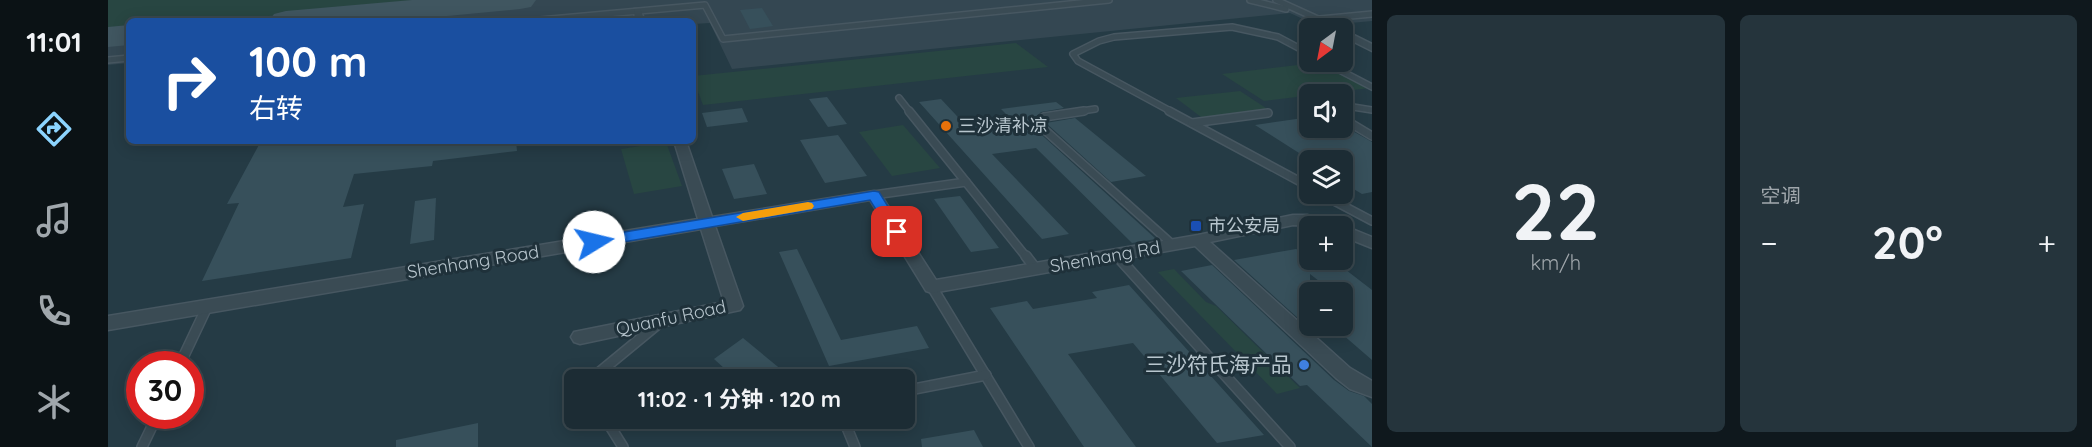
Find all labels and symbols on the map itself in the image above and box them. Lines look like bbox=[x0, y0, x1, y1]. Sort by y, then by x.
north arrow bbox=[1299, 18, 1353, 72]
place label: 三沙清补凉 bbox=[958, 114, 1048, 137]
marker: 三沙清补凉 bbox=[939, 119, 953, 133]
pin bbox=[871, 206, 922, 257]
position arrow bbox=[562, 210, 626, 274]
place label: 市公安局 bbox=[1208, 214, 1280, 237]
marker: 市公安局 bbox=[1189, 219, 1203, 233]
street label: Shenhang Rd bbox=[1048, 236, 1162, 278]
street label: Shenhang Road bbox=[405, 240, 541, 283]
street label: Quanfu Road bbox=[614, 295, 728, 340]
speed limit sign: 30 bbox=[126, 351, 204, 429]
place label: 三沙符氏海产品 bbox=[1145, 351, 1292, 377]
marker: 三沙符氏海产品 bbox=[1297, 358, 1311, 372]

